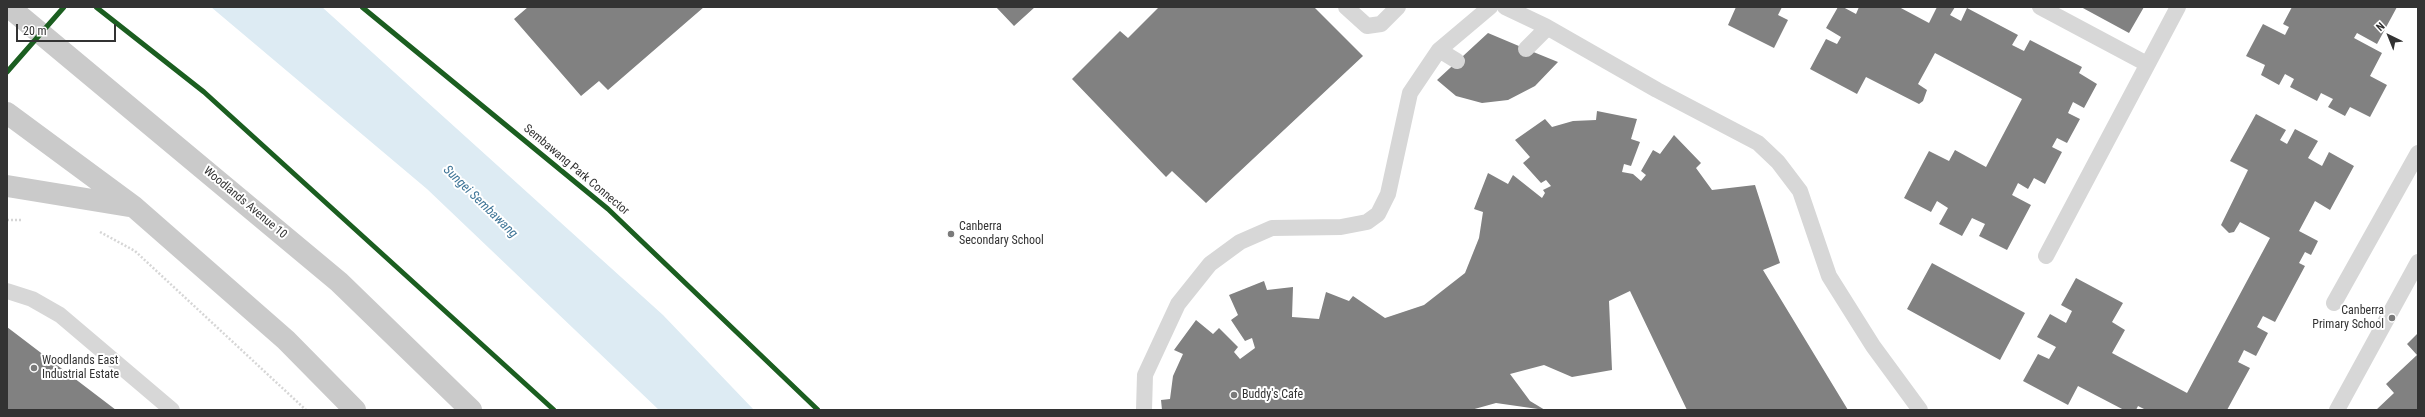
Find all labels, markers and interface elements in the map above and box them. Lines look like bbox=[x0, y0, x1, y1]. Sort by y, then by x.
scale bar bbox=[18, 16, 118, 42]
north arrow bbox=[2369, 16, 2409, 56]
text: N bbox=[2374, 20, 2387, 34]
text: 20 m bbox=[23, 24, 47, 38]
street label: Sembawang Park Connector bbox=[520, 122, 632, 218]
water label: Sungei Sembawang bbox=[440, 163, 520, 241]
street label: Woodlands Avenue 10 bbox=[200, 164, 290, 242]
place label: Canberra Secondary School bbox=[959, 220, 1044, 248]
marker: Canberra Secondary School bbox=[946, 229, 956, 239]
place label: Canberra Primary School bbox=[2312, 304, 2384, 332]
marker: Canberra Primary School bbox=[2387, 313, 2397, 323]
place label: Woodlands East Industrial Estate bbox=[42, 354, 119, 382]
marker: Woodlands East Industrial Estate bbox=[29, 363, 39, 373]
place label: Buddy's Cafe bbox=[1242, 388, 1303, 402]
marker: Buddy's Cafe bbox=[1229, 390, 1239, 400]

